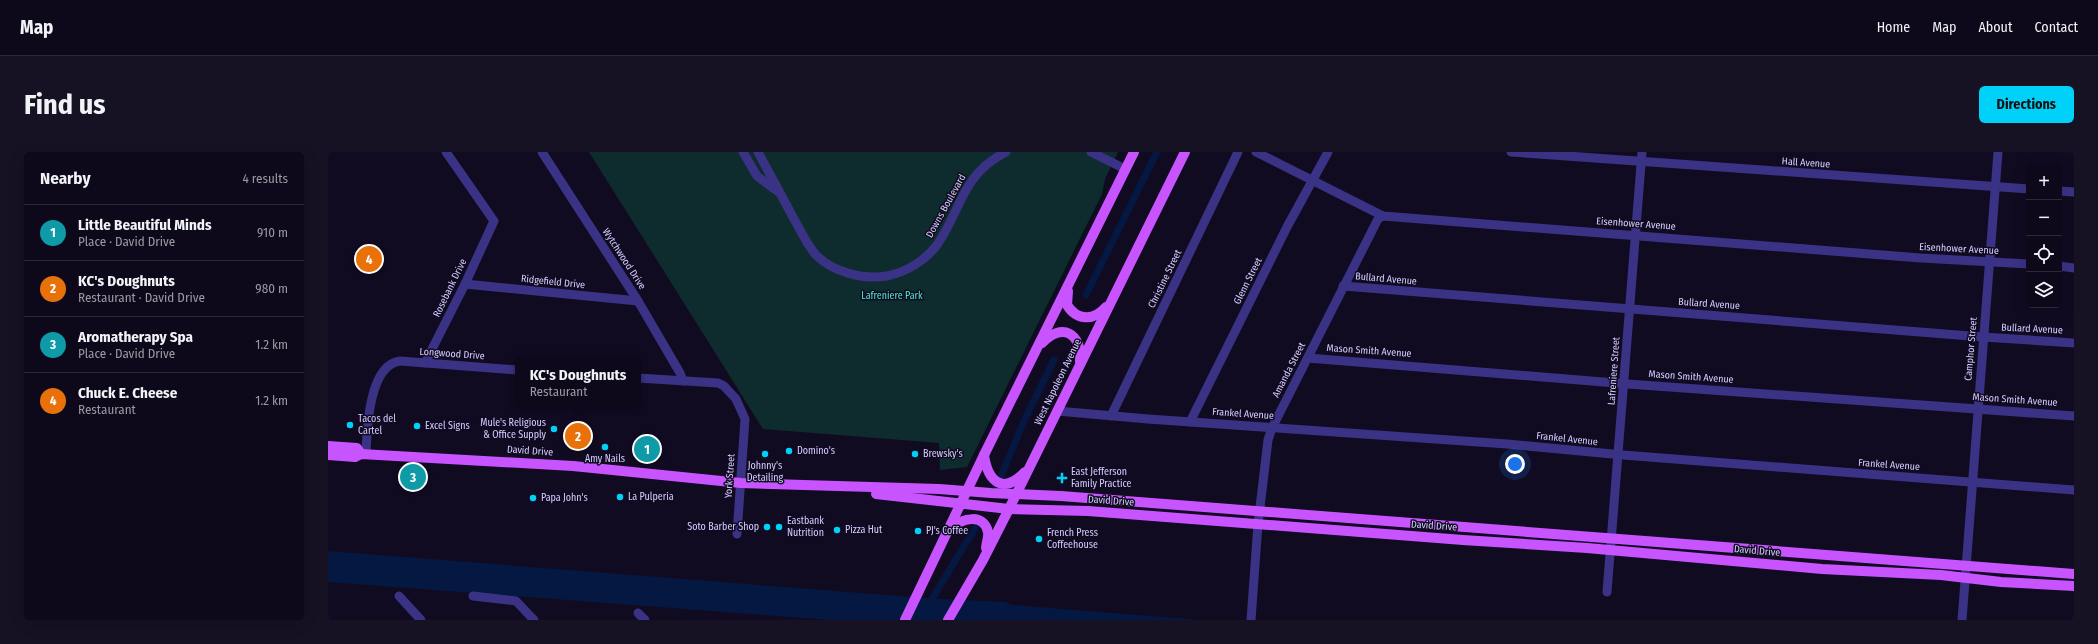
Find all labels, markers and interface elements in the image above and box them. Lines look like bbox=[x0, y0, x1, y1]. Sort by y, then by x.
text: Map bbox=[20, 16, 53, 39]
text: Home bbox=[1877, 19, 1910, 36]
text: Map bbox=[1932, 19, 1956, 36]
text: About bbox=[1978, 19, 2013, 36]
text: Contact bbox=[2035, 19, 2078, 36]
button: Directions bbox=[1979, 86, 2074, 123]
text: Find us bbox=[24, 88, 106, 121]
street label: Hall Avenue bbox=[1781, 155, 1831, 171]
map controls bbox=[2026, 164, 2062, 308]
button: + bbox=[2026, 164, 2062, 200]
text: Nearby bbox=[40, 168, 91, 189]
text: 4 results bbox=[242, 171, 288, 186]
street label: Downs Boulevard bbox=[924, 172, 968, 240]
button: − bbox=[2026, 200, 2062, 236]
street label: Eisenhower Avenue bbox=[1596, 215, 1676, 233]
text: Little Beautiful Minds bbox=[78, 216, 212, 234]
text: 1 bbox=[50, 225, 56, 240]
text: 910 m bbox=[257, 225, 288, 240]
street label: Wytchwood Drive bbox=[600, 226, 648, 292]
text: Place · David Drive bbox=[78, 234, 175, 249]
button: locate bbox=[2026, 236, 2062, 272]
street label: Eisenhower Avenue bbox=[1919, 241, 1999, 257]
pin: 4 bbox=[356, 244, 382, 274]
street label: Christine Street bbox=[1146, 247, 1185, 310]
street label: Glenn Street bbox=[1231, 255, 1265, 306]
street label: Rosebank Drive bbox=[431, 257, 469, 319]
street label: Bullard Avenue bbox=[1355, 270, 1417, 288]
text: KC's Doughnuts bbox=[78, 272, 175, 290]
button: layers bbox=[2026, 272, 2062, 308]
street label: Ridgefield Drive bbox=[520, 273, 586, 291]
text: 2 bbox=[50, 281, 56, 296]
text: 980 m bbox=[255, 281, 288, 296]
text: Restaurant · David Drive bbox=[78, 290, 205, 305]
park label: Lafreniere Park bbox=[861, 290, 923, 302]
street label: Bullard Avenue bbox=[1678, 296, 1740, 312]
street label: Camphor Street bbox=[1962, 316, 1980, 381]
street label: Bullard Avenue bbox=[2001, 321, 2063, 337]
text: Aromatherapy Spa bbox=[78, 328, 193, 346]
street label: Lafreniere Street bbox=[1606, 336, 1622, 405]
text: 3 bbox=[50, 337, 56, 352]
text: 1.2 km bbox=[255, 337, 288, 352]
street label: West Napoleon Avenue bbox=[1032, 337, 1084, 427]
street label: Amanda Street bbox=[1270, 340, 1308, 400]
street label: Mason Smith Avenue bbox=[1326, 342, 1412, 360]
text: Place · David Drive bbox=[78, 346, 175, 361]
street label: Longwood Drive bbox=[419, 346, 485, 362]
popup bbox=[515, 356, 641, 408]
text: KC's Doughnuts bbox=[530, 366, 626, 384]
street label: Mason Smith Avenue bbox=[1648, 368, 1734, 386]
text: Chuck E. Cheese bbox=[78, 384, 177, 402]
text: Restaurant bbox=[530, 384, 587, 399]
street label: Mason Smith Avenue bbox=[1972, 391, 2058, 409]
text: 4 bbox=[50, 393, 56, 408]
text: 1.2 km bbox=[255, 393, 288, 408]
text: Restaurant bbox=[78, 402, 136, 417]
street label: Frankel Avenue bbox=[1212, 406, 1274, 422]
place label: Tacos del Cartel bbox=[358, 413, 396, 437]
place label: Mule's Religious & Office Supply bbox=[480, 417, 547, 441]
marker: Tacos del Cartel bbox=[345, 420, 355, 430]
place label: Excel Signs bbox=[425, 420, 470, 432]
marker: Excel Signs bbox=[412, 421, 422, 431]
pin: 2 bbox=[565, 421, 591, 451]
marker: Mule's Religious & Office Supply bbox=[549, 424, 559, 434]
street label: Frankel Avenue bbox=[1536, 430, 1598, 448]
pin: 1 bbox=[634, 434, 660, 464]
marker: Amy Nails bbox=[600, 442, 610, 452]
street label: David Drive bbox=[506, 443, 554, 459]
place label: Domino's bbox=[797, 445, 835, 457]
marker: Domino's bbox=[784, 446, 794, 456]
place label: Brewsky's bbox=[923, 448, 963, 460]
marker: Johnny's Detailing bbox=[760, 449, 770, 459]
marker: Brewsky's bbox=[910, 449, 920, 459]
place label: Amy Nails bbox=[585, 453, 625, 465]
street label: York Street bbox=[722, 453, 738, 499]
your location bbox=[1505, 454, 1525, 474]
street label: Frankel Avenue bbox=[1858, 457, 1920, 473]
place label: Johnny's Detailing bbox=[747, 460, 784, 484]
pin: 3 bbox=[400, 462, 426, 492]
place label: East Jefferson Family Practice bbox=[1071, 466, 1132, 490]
marker: East Jefferson Family Practice bbox=[1056, 472, 1068, 484]
place label: La Pulperia bbox=[628, 491, 674, 503]
place label: Papa John's bbox=[541, 492, 588, 504]
marker: La Pulperia bbox=[615, 492, 625, 502]
marker: Papa John's bbox=[528, 493, 538, 503]
street label: David Drive bbox=[1087, 493, 1135, 509]
place label: Eastbank Nutrition bbox=[787, 515, 824, 539]
street label: David Drive bbox=[1410, 518, 1458, 534]
place label: Soto Barber Shop bbox=[687, 521, 759, 533]
marker: Soto Barber Shop bbox=[762, 522, 772, 532]
marker: Eastbank Nutrition bbox=[774, 522, 784, 532]
place label: Pizza Hut bbox=[845, 524, 883, 536]
marker: Pizza Hut bbox=[832, 525, 842, 535]
place label: PJ's Coffee bbox=[926, 525, 968, 537]
marker: PJ's Coffee bbox=[913, 526, 923, 536]
place label: French Press Coffeehouse bbox=[1047, 527, 1098, 551]
marker: French Press Coffeehouse bbox=[1034, 534, 1044, 544]
street label: David Drive bbox=[1733, 543, 1781, 559]

